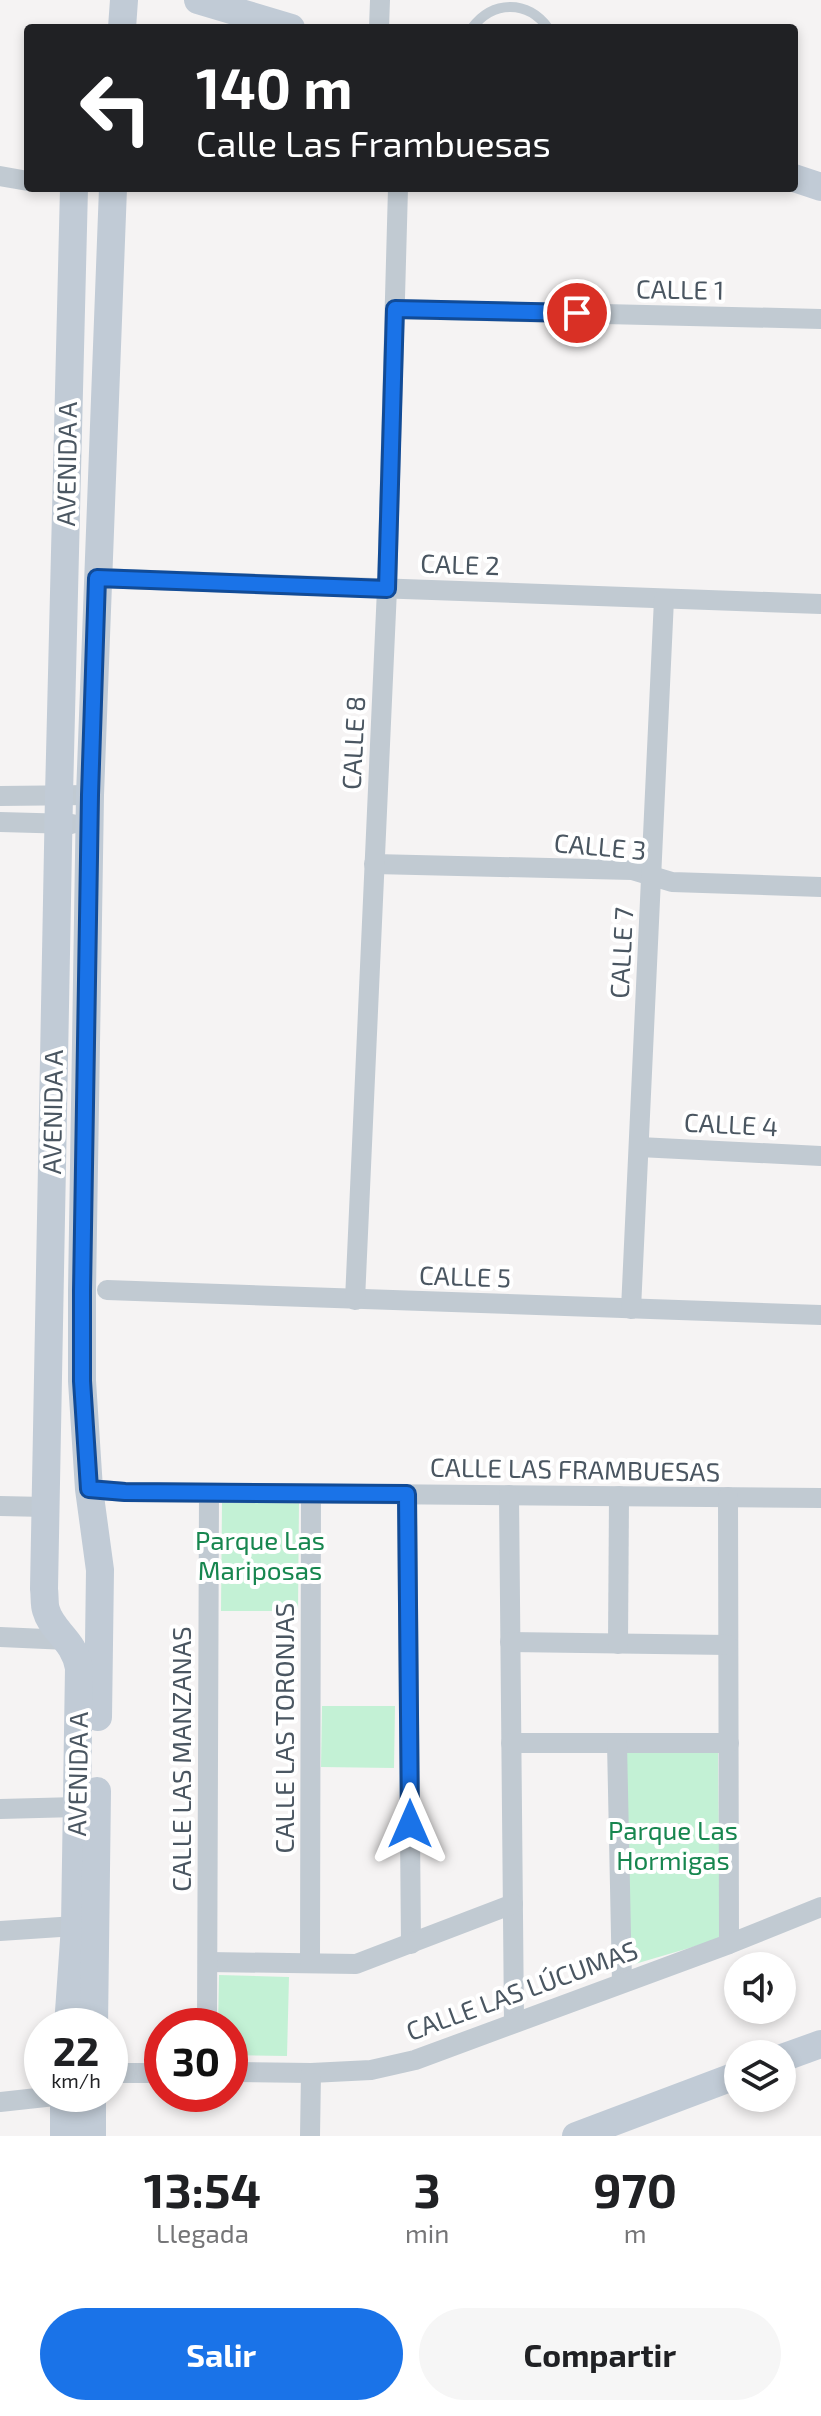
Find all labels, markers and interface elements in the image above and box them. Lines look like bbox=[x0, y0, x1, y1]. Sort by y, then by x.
text: 140 m bbox=[196, 53, 353, 120]
icon: left bbox=[64, 56, 168, 160]
text: Calle Las Frambuesas bbox=[196, 121, 551, 164]
street label: CALLE 1 bbox=[636, 272, 725, 305]
pin bbox=[543, 279, 611, 347]
icon: arrive bbox=[555, 291, 599, 335]
street label: AVENIDA A bbox=[49, 401, 82, 527]
street label: CALE 2 bbox=[420, 547, 500, 580]
street label: CALLE 8 bbox=[335, 695, 370, 791]
street label: CALLE 3 bbox=[553, 826, 648, 865]
street label: CALLE 7 bbox=[603, 906, 638, 999]
street label: AVENIDA A bbox=[35, 1049, 68, 1175]
street label: CALLE 4 bbox=[683, 1106, 779, 1141]
street label: CALLE 5 bbox=[419, 1258, 512, 1293]
street label: CALLE LAS FRAMBUESAS bbox=[430, 1450, 720, 1487]
park label: Parque Las Mariposas bbox=[195, 1524, 325, 1585]
street label: CALLE LAS TORONJAS bbox=[268, 1603, 299, 1853]
street label: CALLE LAS MANZANAS bbox=[165, 1626, 196, 1892]
street label: AVENIDA A bbox=[60, 1711, 93, 1837]
position arrow bbox=[368, 1782, 452, 1866]
park label: Parque Las Hormigas bbox=[608, 1814, 738, 1875]
street label: CALLE LAS LÚCUMAS bbox=[402, 1933, 641, 2046]
map controls bbox=[724, 1952, 796, 2112]
button: sound bbox=[724, 1952, 796, 2024]
speed limit sign: 30 bbox=[144, 2008, 248, 2112]
text: 22 bbox=[53, 2026, 99, 2074]
button: layers bbox=[724, 2040, 796, 2112]
text: km/h bbox=[51, 2068, 101, 2092]
text: 13:54 bbox=[144, 2160, 261, 2218]
text: 3 bbox=[414, 2160, 441, 2218]
text: 970 bbox=[593, 2160, 677, 2218]
text: Llegada bbox=[156, 2217, 249, 2248]
text: min bbox=[405, 2217, 449, 2248]
text: m bbox=[624, 2217, 647, 2248]
button: Salir bbox=[40, 2308, 403, 2400]
button: Compartir bbox=[419, 2308, 781, 2400]

